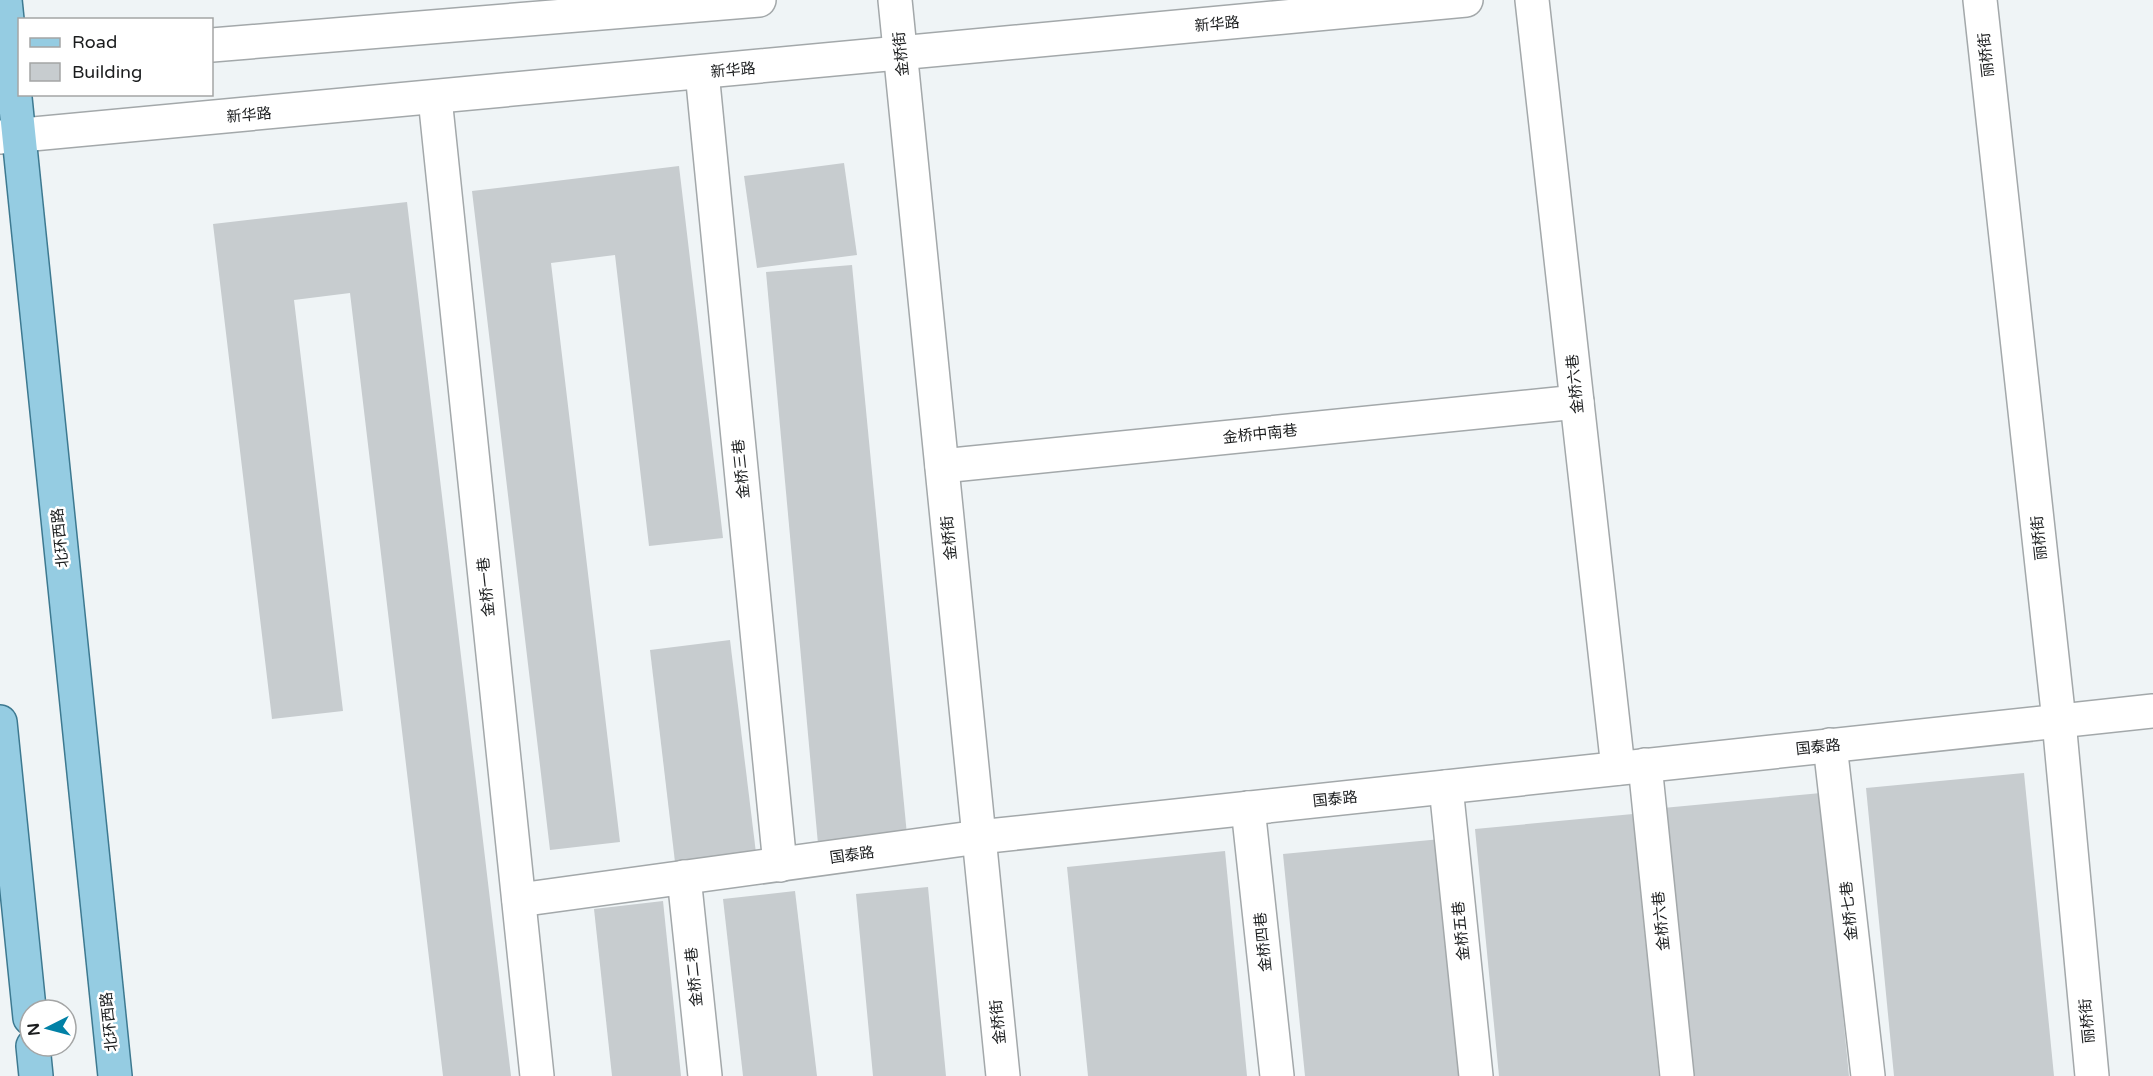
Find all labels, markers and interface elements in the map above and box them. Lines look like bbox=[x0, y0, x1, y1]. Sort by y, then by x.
street label: 新华路 bbox=[1194, 13, 1240, 35]
legend bbox=[18, 18, 213, 96]
text: Road bbox=[72, 31, 117, 53]
street label: 金桥街 bbox=[890, 31, 912, 77]
street label: 丽桥街 bbox=[1975, 32, 1997, 78]
street label: 新华路 bbox=[710, 59, 756, 81]
text: Building bbox=[72, 61, 142, 83]
street label: 新华路 bbox=[226, 104, 272, 126]
street label: 金桥六巷 bbox=[1563, 353, 1587, 415]
street label: 金桥中南巷 bbox=[1222, 421, 1298, 447]
street label: 金桥三巷 bbox=[729, 438, 753, 500]
street label: 北环西路 bbox=[48, 507, 72, 569]
street label: 金桥街 bbox=[938, 515, 960, 561]
street label: 丽桥街 bbox=[2028, 515, 2050, 561]
street label: 金桥一巷 bbox=[474, 556, 498, 618]
street label: 国泰路 bbox=[1795, 736, 1841, 758]
street label: 国泰路 bbox=[1312, 788, 1358, 810]
street label: 国泰路 bbox=[828, 843, 876, 867]
street label: 金桥七巷 bbox=[1837, 880, 1861, 942]
street label: 金桥六巷 bbox=[1649, 890, 1673, 952]
street label: 金桥五巷 bbox=[1449, 900, 1473, 962]
street label: 金桥四巷 bbox=[1251, 911, 1275, 973]
street label: 金桥二巷 bbox=[682, 946, 706, 1008]
street label: 北环西路 bbox=[97, 991, 121, 1053]
north arrow bbox=[18, 998, 78, 1058]
street label: 丽桥街 bbox=[2076, 998, 2098, 1044]
street label: 金桥街 bbox=[987, 999, 1009, 1045]
text: N bbox=[23, 1022, 45, 1037]

